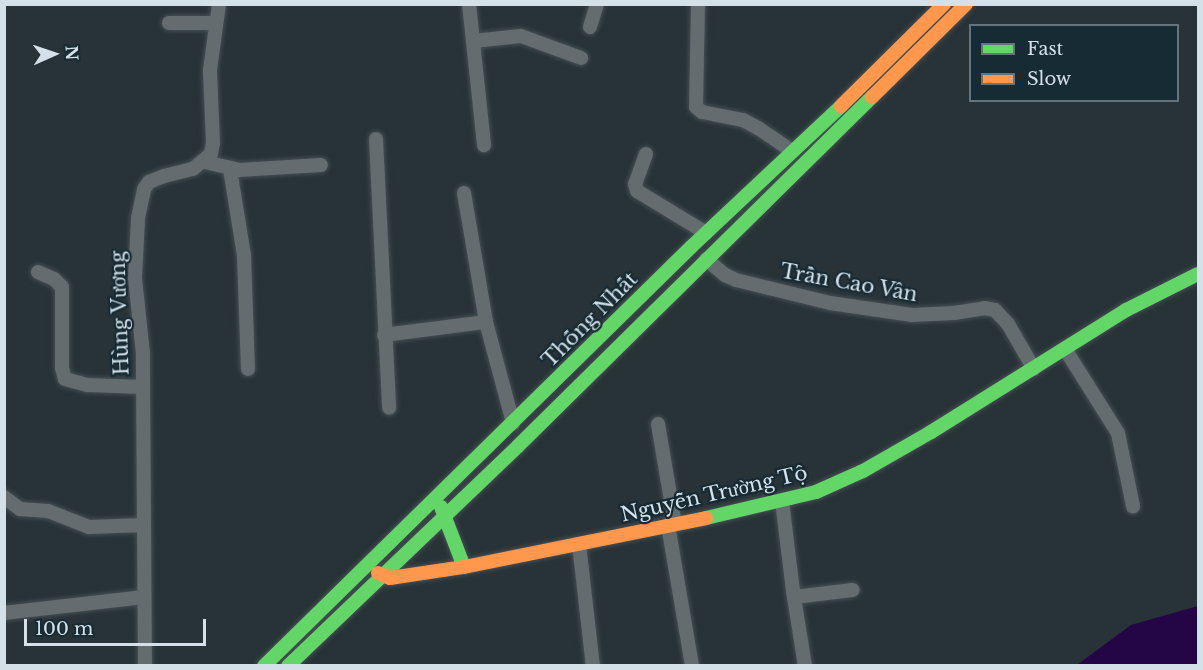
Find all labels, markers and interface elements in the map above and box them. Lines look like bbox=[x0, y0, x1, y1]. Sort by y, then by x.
north arrow bbox=[24, 24, 84, 84]
legend bbox=[969, 24, 1179, 102]
text: Fast bbox=[1027, 38, 1063, 60]
text: N bbox=[62, 45, 82, 61]
text: Slow bbox=[1027, 68, 1071, 90]
street label: Hùng Vương bbox=[106, 250, 134, 376]
street label: Trần Cao Vân bbox=[778, 259, 920, 307]
street label: Thống Nhất bbox=[537, 267, 643, 373]
street label: Nguyễn Trường Tộ bbox=[618, 461, 810, 527]
scale bar bbox=[27, 607, 208, 645]
text: 100 m bbox=[35, 618, 93, 640]

